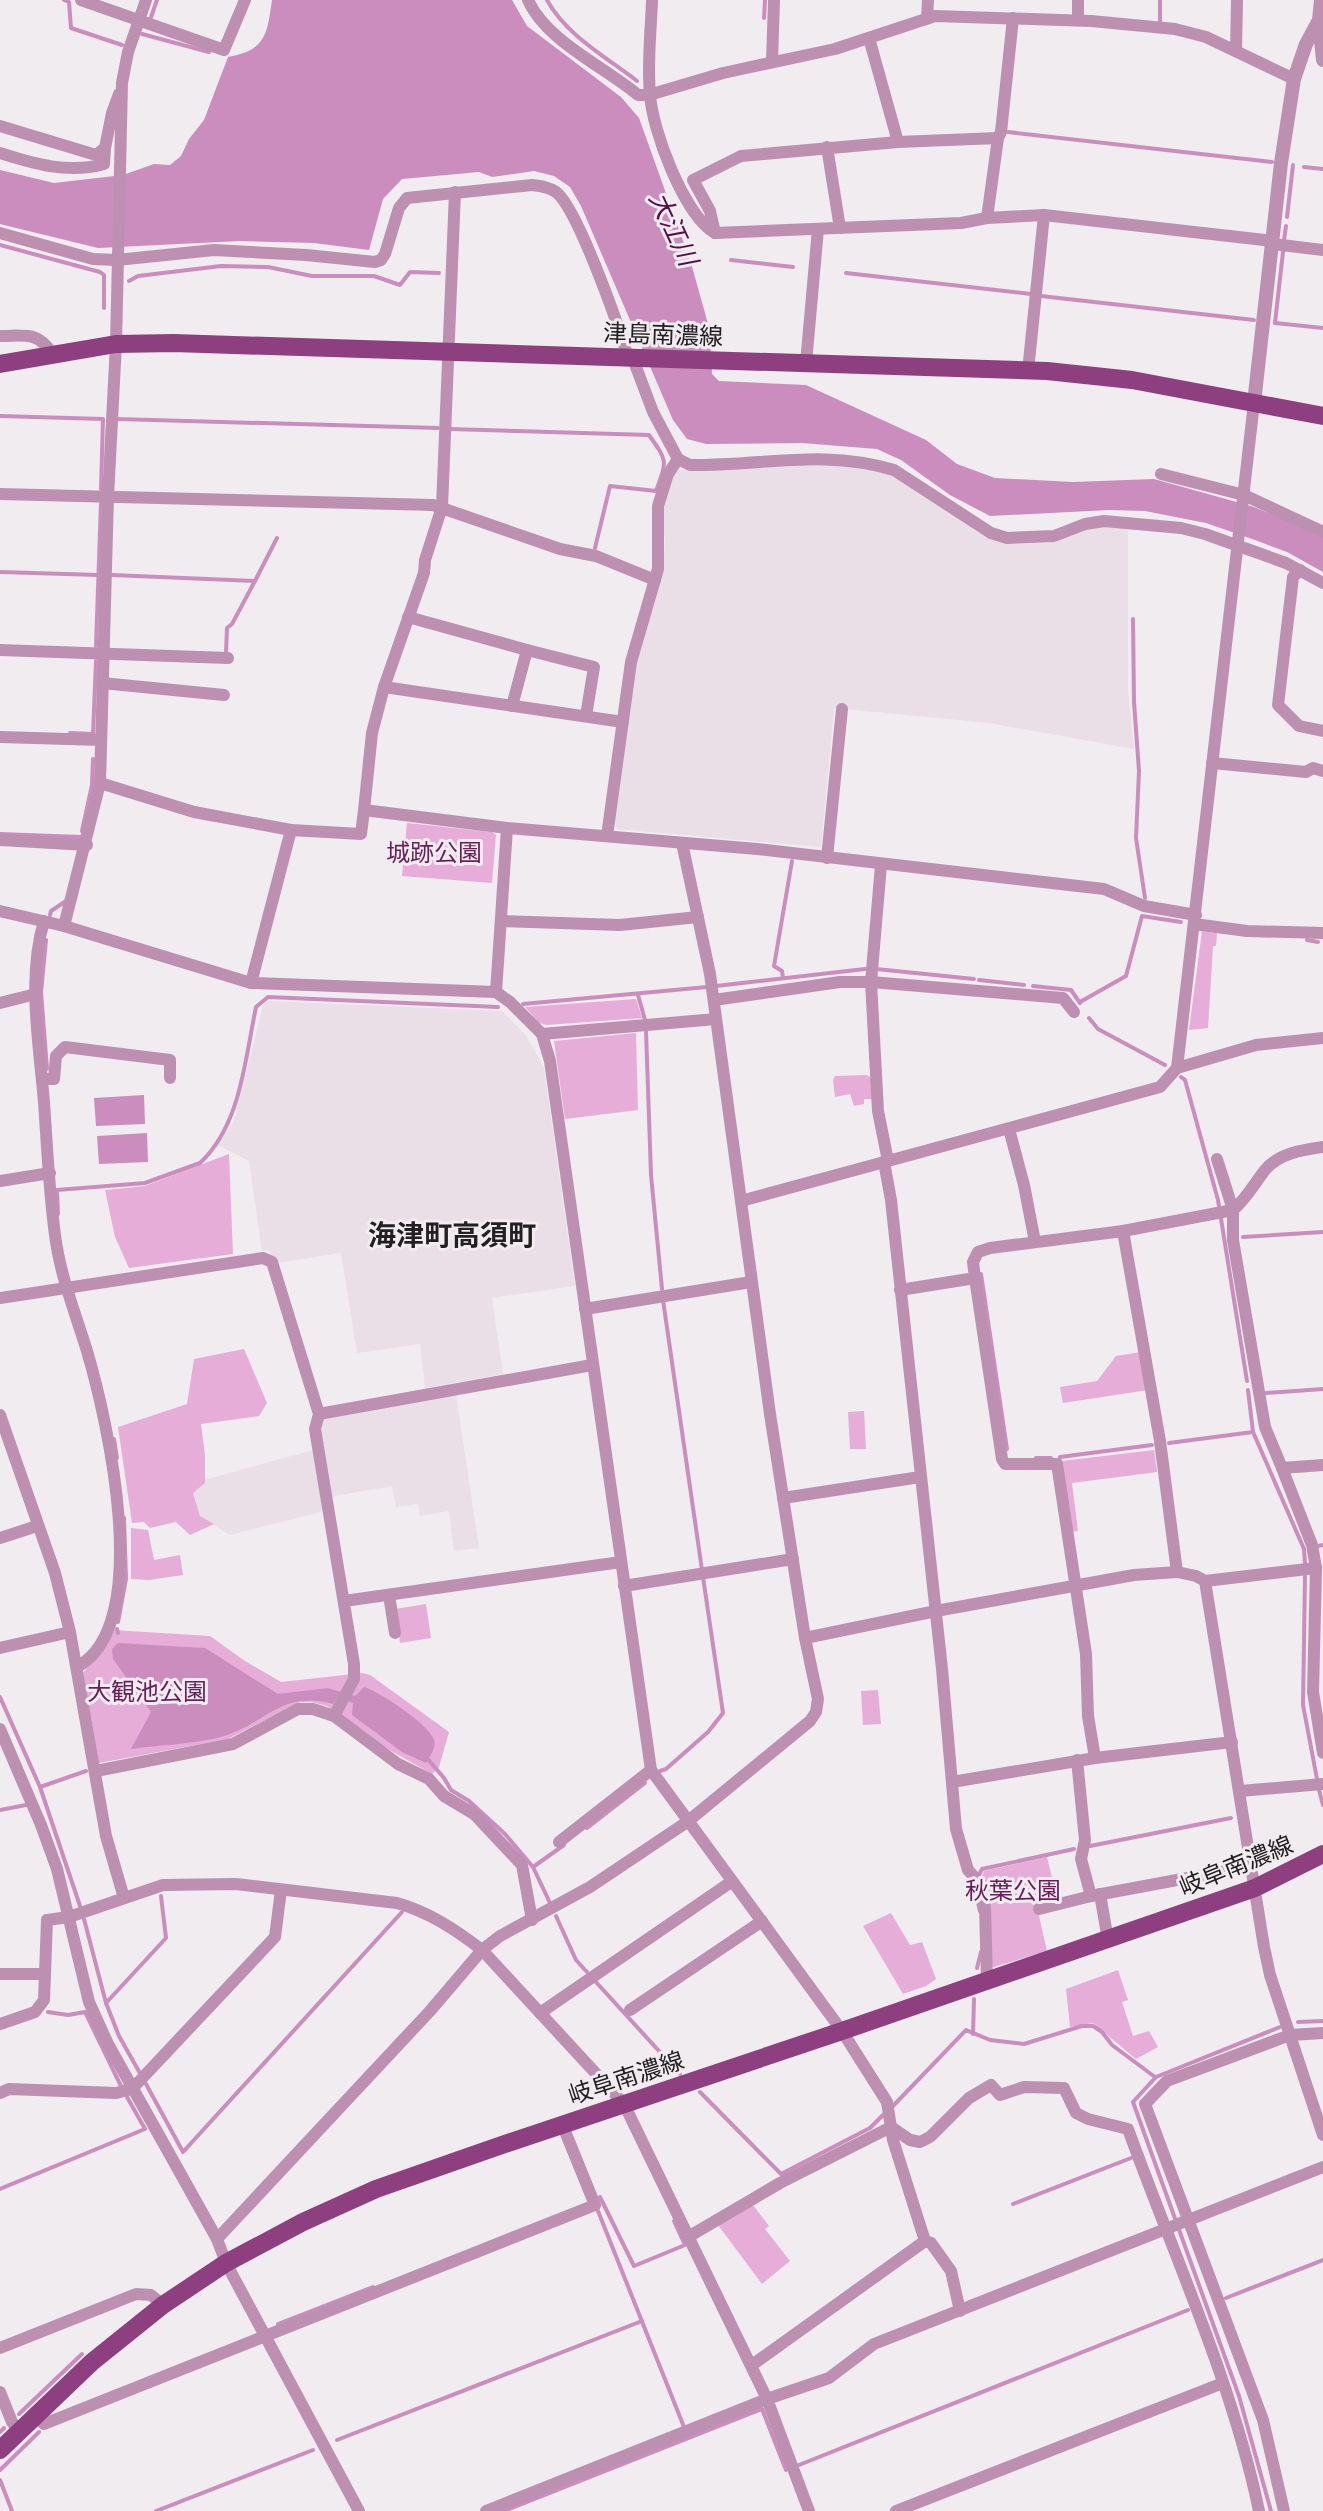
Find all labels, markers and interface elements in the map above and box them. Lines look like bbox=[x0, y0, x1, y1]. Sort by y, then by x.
water label: 大江川 bbox=[641, 186, 707, 274]
street label: 津島南濃線 bbox=[602, 317, 724, 353]
park label: 城跡公園 bbox=[386, 837, 482, 869]
district label: 海津町高須町 bbox=[368, 1217, 536, 1255]
park label: 大観池公園 bbox=[87, 1676, 207, 1708]
street label: 岐阜南濃線 bbox=[1174, 1829, 1298, 1903]
park label: 秋葉公園 bbox=[965, 1875, 1061, 1907]
street label: 岐阜南濃線 bbox=[564, 2044, 688, 2112]

